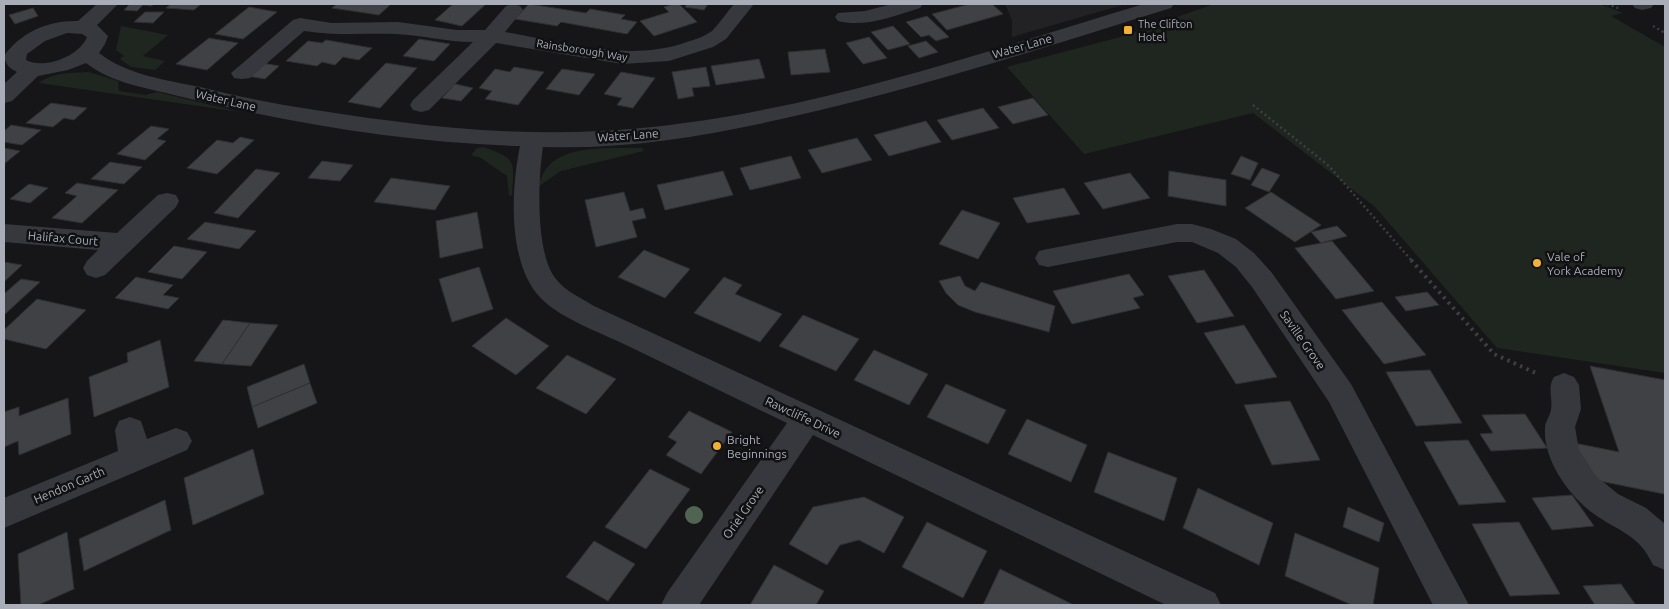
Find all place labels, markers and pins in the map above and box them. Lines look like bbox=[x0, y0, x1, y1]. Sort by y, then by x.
place label: The Clifton Hotel bbox=[1138, 18, 1193, 43]
marker: The Clifton Hotel bbox=[1122, 24, 1134, 36]
place label: Vale of York Academy bbox=[1547, 250, 1623, 277]
marker: Vale of York Academy bbox=[1531, 257, 1543, 269]
place label: Bright Beginnings bbox=[727, 433, 787, 460]
marker: Bright Beginnings bbox=[711, 440, 723, 452]

